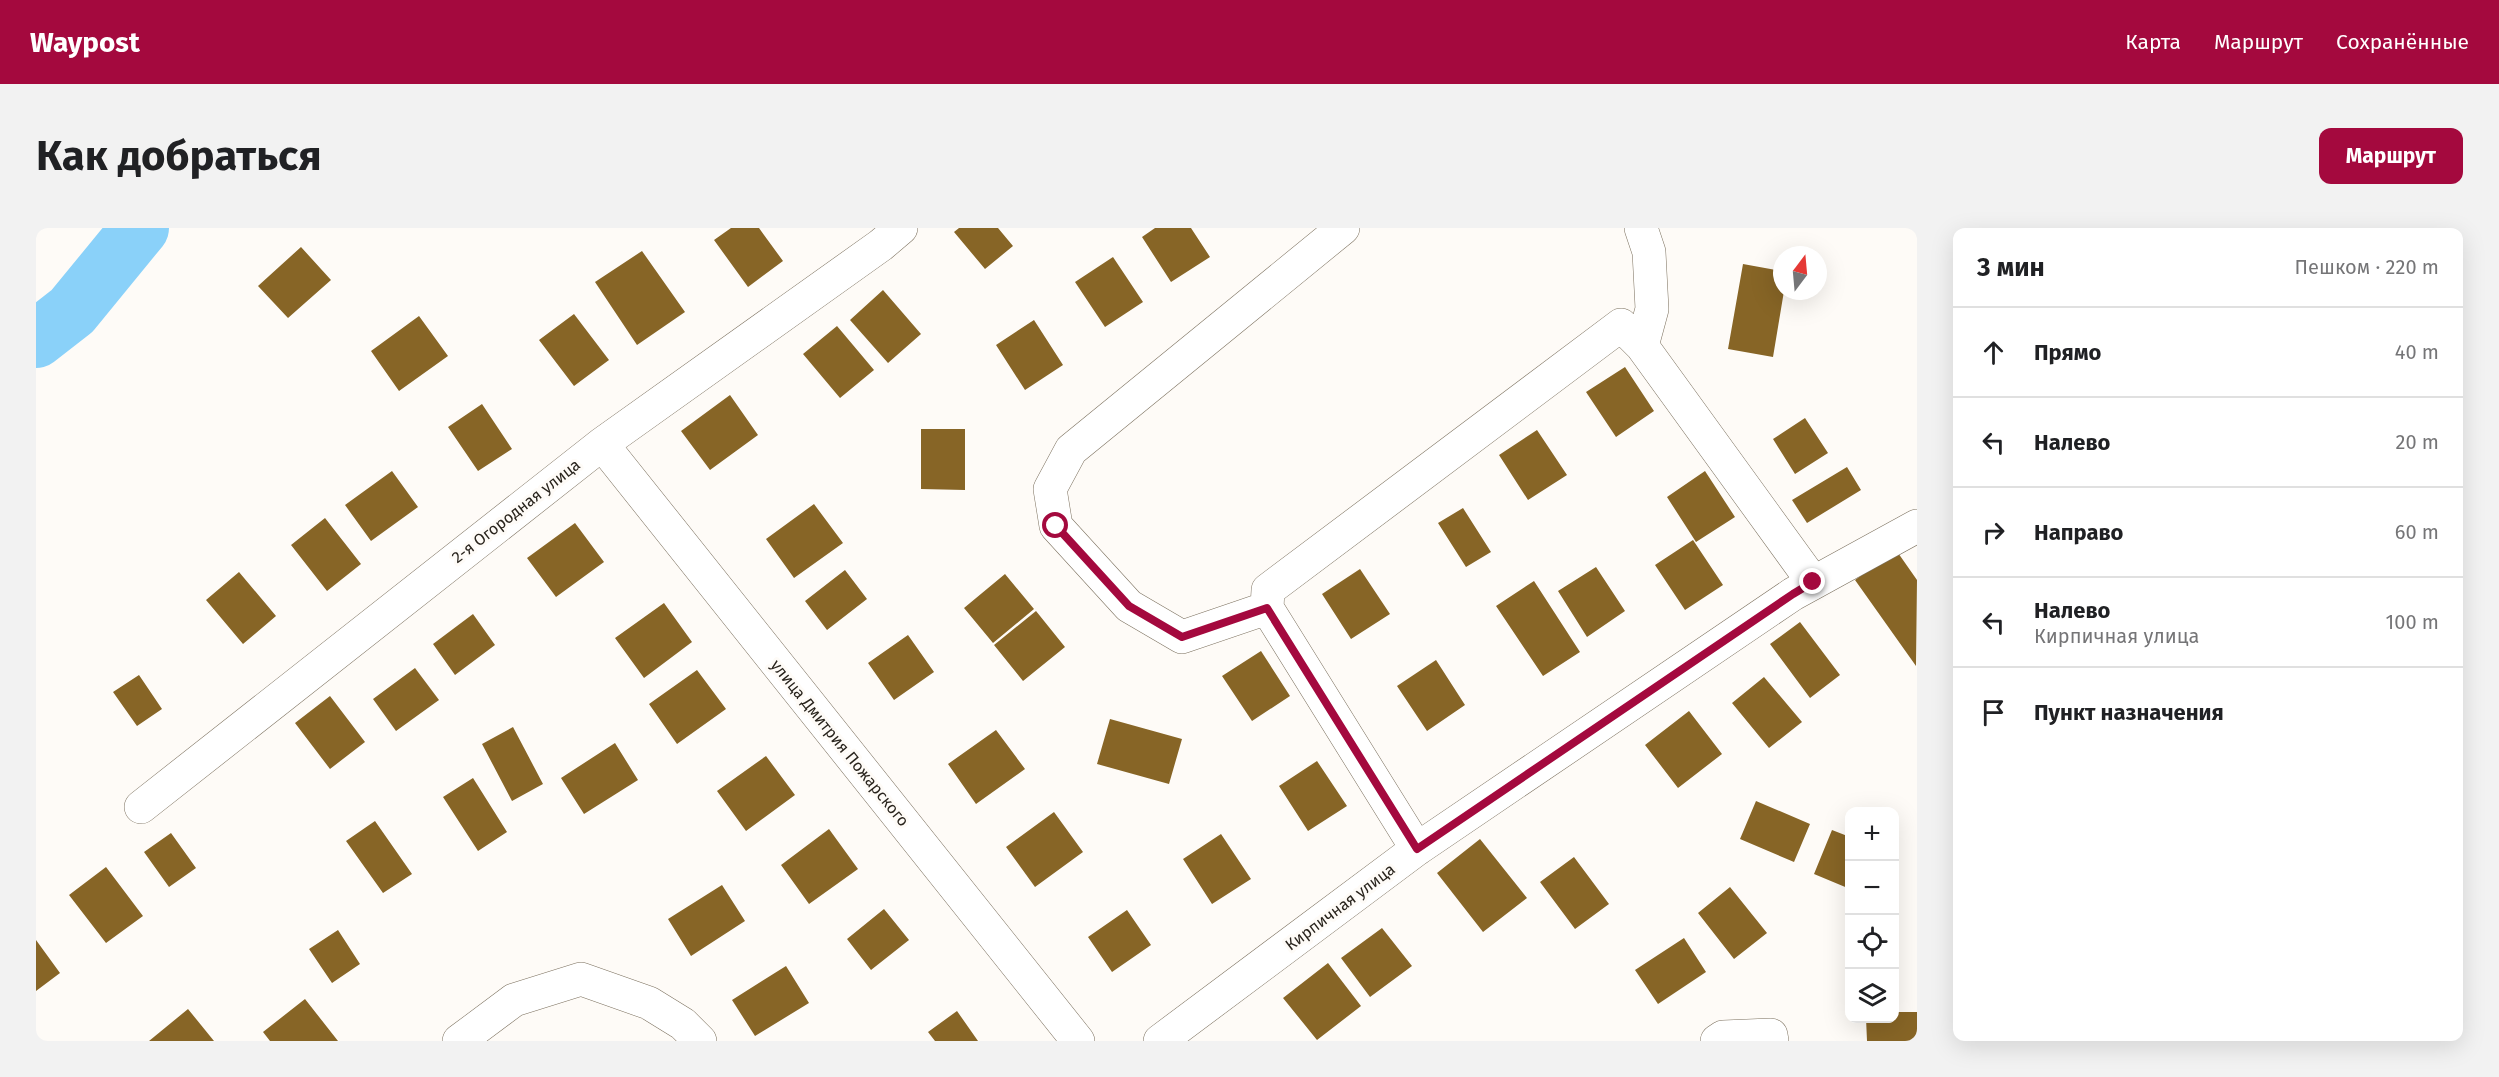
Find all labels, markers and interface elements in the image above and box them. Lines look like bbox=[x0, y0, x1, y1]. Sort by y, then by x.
text: Waypost bbox=[30, 26, 140, 59]
text: Карта bbox=[2125, 29, 2181, 55]
text: Маршрут bbox=[2214, 29, 2303, 55]
text: Сохранённые bbox=[2336, 29, 2469, 55]
button: Маршрут bbox=[2319, 128, 2463, 184]
text: Как добраться bbox=[36, 131, 322, 181]
north arrow bbox=[1773, 246, 1827, 300]
text: 3 мин bbox=[1977, 252, 2045, 283]
text: Пешком · 220 m bbox=[2295, 255, 2439, 279]
icon: ahead bbox=[1977, 336, 2010, 369]
text: Прямо bbox=[2034, 339, 2101, 366]
text: 40 m bbox=[2395, 340, 2439, 364]
icon: left bbox=[1977, 426, 2010, 459]
text: Налево bbox=[2034, 429, 2110, 456]
text: 20 m bbox=[2396, 430, 2439, 454]
street label: 2-я Огородная улица bbox=[448, 455, 584, 567]
route start bbox=[1042, 512, 1068, 538]
icon: right bbox=[1977, 516, 2010, 549]
text: Направо bbox=[2034, 519, 2123, 546]
text: 60 m bbox=[2395, 520, 2439, 544]
route end bbox=[1799, 568, 1825, 594]
text: Налево bbox=[2034, 597, 2110, 624]
icon: left bbox=[1977, 606, 2010, 639]
text: 100 m bbox=[2386, 610, 2439, 634]
text: Кирпичная улица bbox=[2034, 624, 2199, 648]
street label: улица Дмитрия Пожарского bbox=[767, 656, 913, 830]
icon: arrive bbox=[1977, 696, 2010, 729]
text: Пункт назначения bbox=[2034, 699, 2224, 726]
map controls bbox=[1845, 807, 1899, 1023]
button: + bbox=[1845, 807, 1899, 861]
street label: Кирпичная улица bbox=[1281, 860, 1399, 954]
button: − bbox=[1845, 861, 1899, 915]
button: locate bbox=[1845, 915, 1899, 969]
button: layers bbox=[1845, 969, 1899, 1023]

